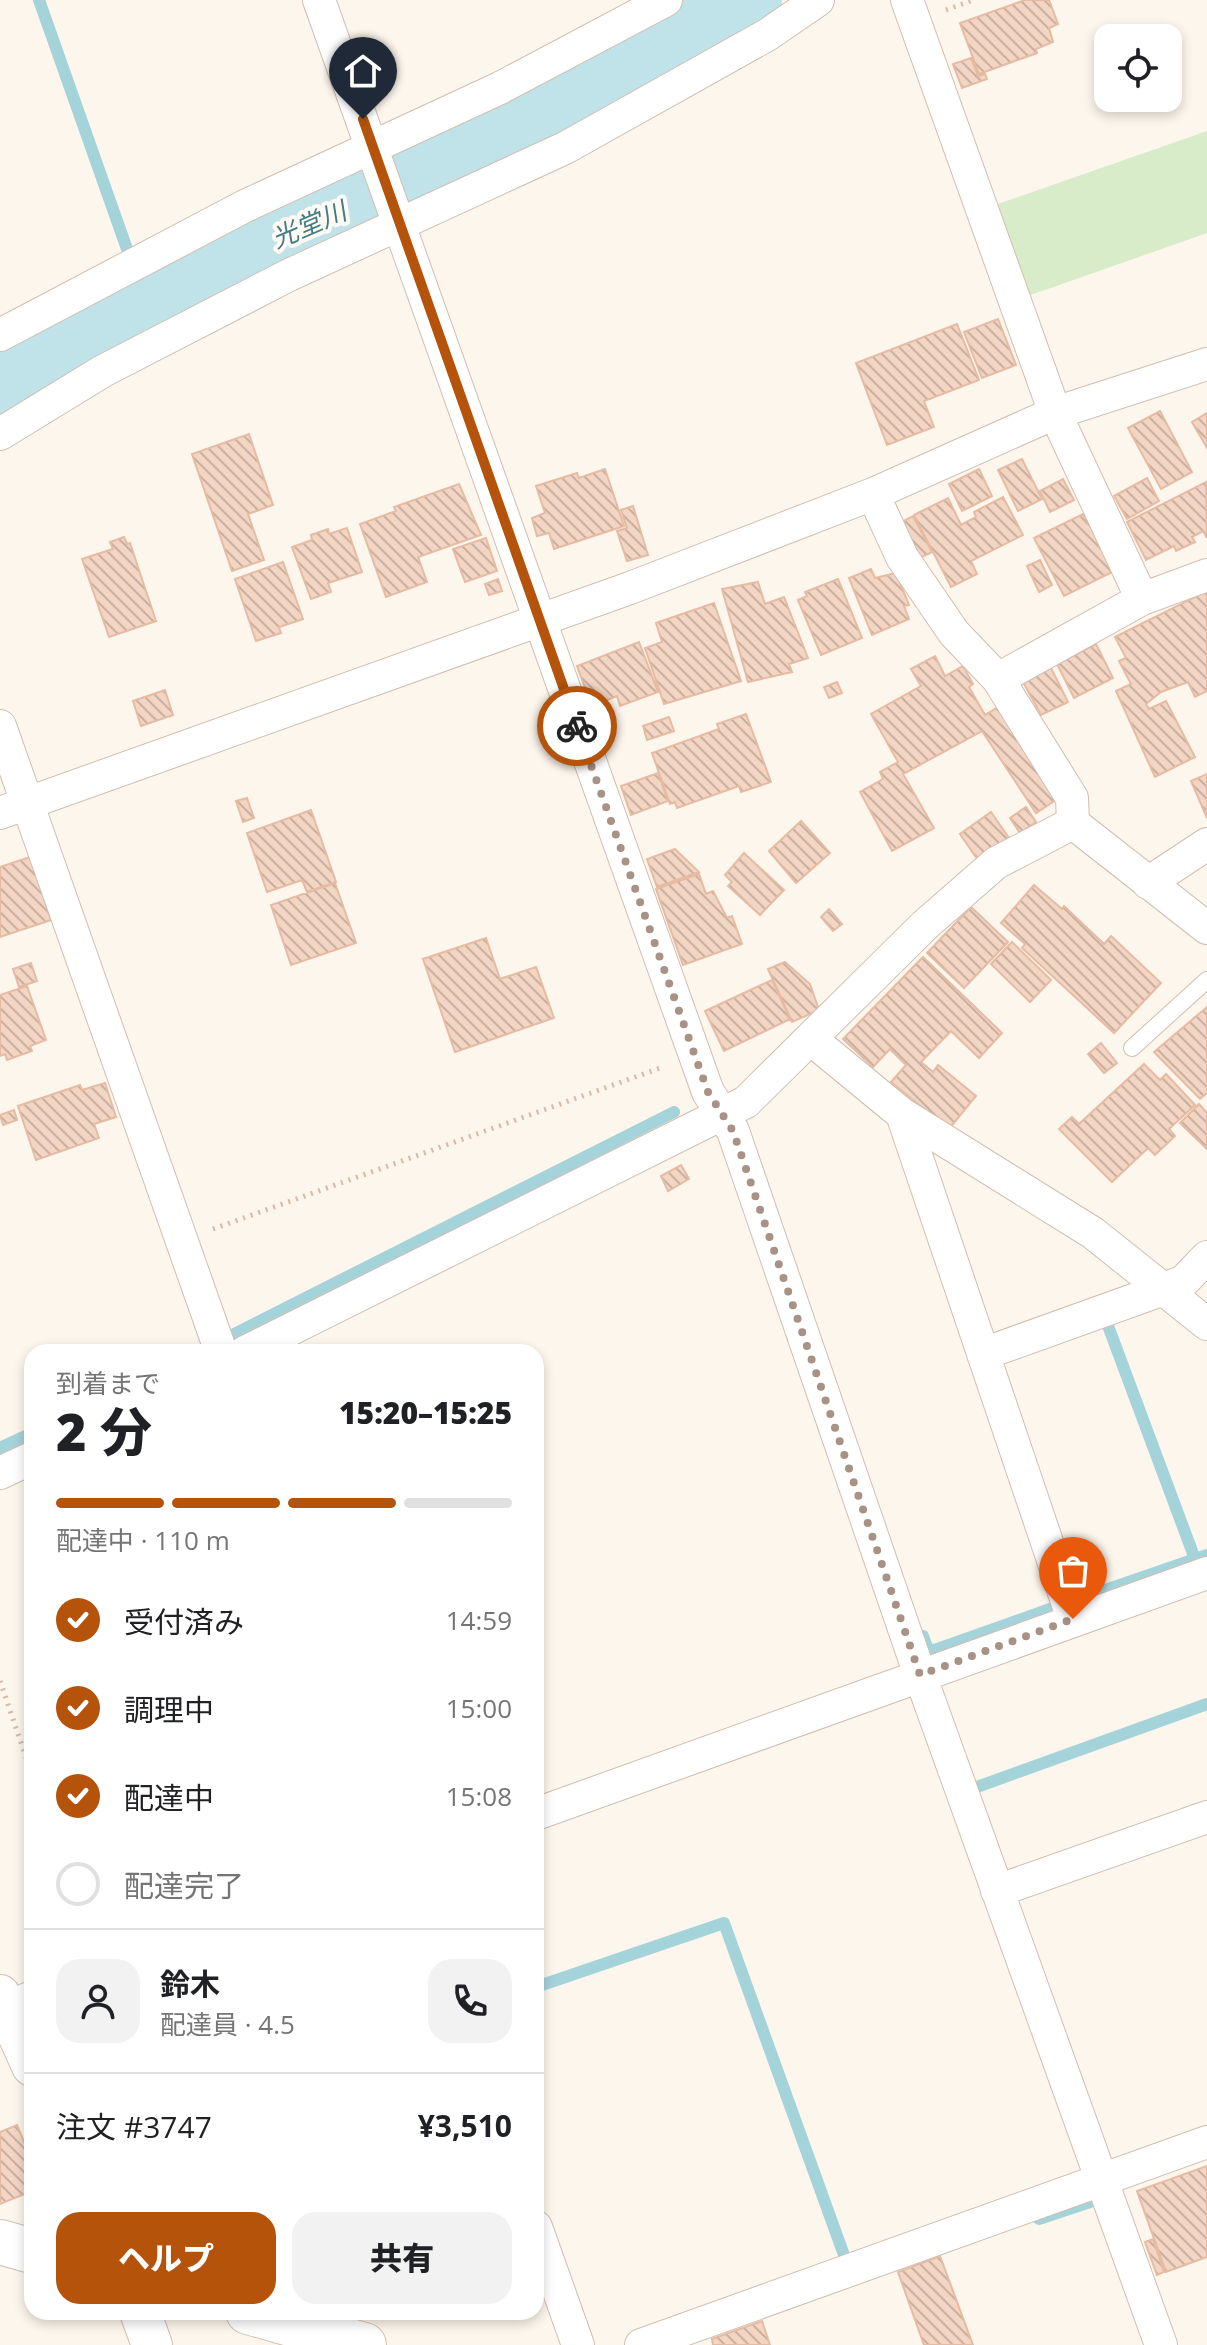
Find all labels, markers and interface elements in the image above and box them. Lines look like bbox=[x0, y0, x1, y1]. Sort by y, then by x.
map controls bbox=[1094, 24, 1182, 112]
button: locate bbox=[1094, 24, 1182, 112]
pin bbox=[329, 37, 397, 119]
icon: home bbox=[341, 49, 385, 93]
water label: 光堂川 bbox=[266, 191, 354, 256]
courier bbox=[537, 686, 617, 766]
icon: bike bbox=[555, 704, 599, 748]
text: 到着まで bbox=[56, 1365, 160, 1401]
text: 15:20–15:25 bbox=[339, 1392, 512, 1433]
text: 2 分 bbox=[56, 1395, 152, 1466]
text: 配達中 · 110 m bbox=[56, 1522, 230, 1558]
pin bbox=[1039, 1537, 1107, 1619]
icon: bag bbox=[1051, 1549, 1095, 1593]
icon: check bbox=[56, 1598, 100, 1642]
text: 受付済み bbox=[124, 1601, 244, 1642]
text: 14:59 bbox=[446, 1602, 512, 1638]
icon: check bbox=[56, 1686, 100, 1730]
text: 調理中 bbox=[124, 1689, 214, 1730]
text: 15:00 bbox=[446, 1690, 512, 1726]
icon: check bbox=[56, 1774, 100, 1818]
text: 配達中 bbox=[124, 1777, 214, 1818]
text: 15:08 bbox=[446, 1778, 512, 1814]
text: 配達完了 bbox=[124, 1865, 244, 1906]
button: person bbox=[56, 1959, 140, 2043]
button: phone bbox=[428, 1959, 512, 2043]
text: 鈴木 bbox=[160, 1963, 220, 2004]
text: 配達員 · 4.5 bbox=[160, 2006, 295, 2042]
text: ¥3,510 bbox=[418, 2105, 512, 2146]
text: 注文 #3747 bbox=[56, 2106, 212, 2147]
button: ヘルプ bbox=[56, 2212, 276, 2304]
button: 共有 bbox=[292, 2212, 512, 2304]

